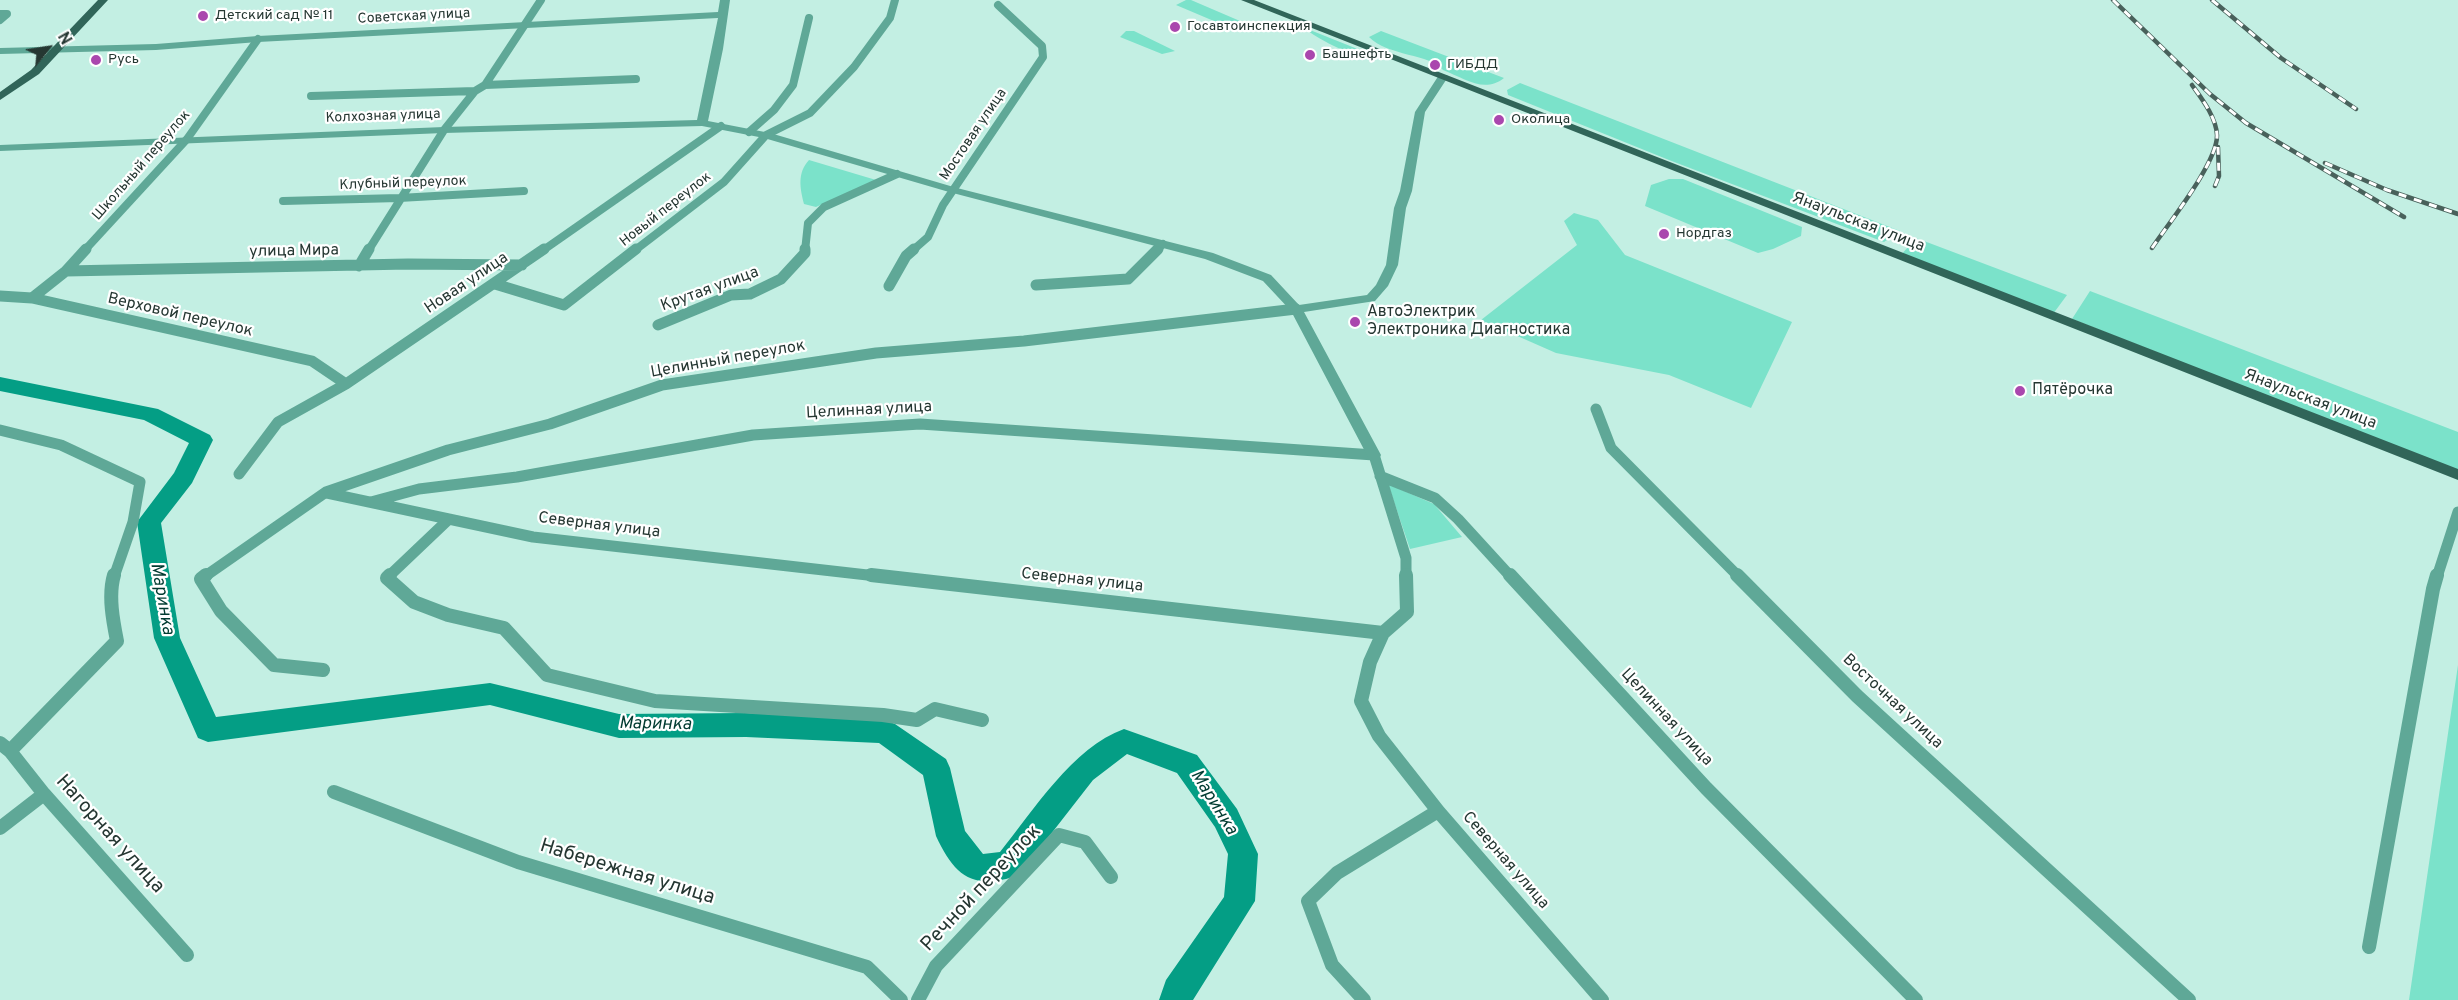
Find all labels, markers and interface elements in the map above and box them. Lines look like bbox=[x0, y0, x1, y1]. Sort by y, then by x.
street label: Советская улица bbox=[357, 6, 471, 28]
place label: Детский сад № 11 bbox=[215, 8, 333, 24]
marker: Детский сад № 11 bbox=[196, 9, 210, 23]
north arrow bbox=[18, 18, 78, 78]
place label: Госавтоинспекция bbox=[1187, 19, 1311, 35]
marker: Госавтоинспекция bbox=[1168, 20, 1182, 34]
text: N bbox=[52, 29, 75, 49]
place label: Башнефть bbox=[1322, 47, 1392, 63]
marker: Башнефть bbox=[1303, 48, 1317, 62]
place label: Русь bbox=[108, 52, 139, 68]
marker: Русь bbox=[89, 53, 103, 67]
place label: ГИБДД bbox=[1447, 57, 1498, 73]
marker: ГИБДД bbox=[1428, 58, 1442, 72]
street label: Мостовая улица bbox=[937, 86, 1011, 184]
street label: Колхозная улица bbox=[325, 107, 441, 127]
street label: Школьный переулок bbox=[90, 108, 194, 224]
place label: Околица bbox=[1511, 112, 1570, 128]
marker: Околица bbox=[1492, 113, 1506, 127]
street label: Новый переулок bbox=[617, 169, 715, 251]
street label: Клубный переулок bbox=[339, 173, 467, 195]
street label: Янаульская улица bbox=[1789, 189, 1927, 257]
place label: Нордгаз bbox=[1676, 226, 1732, 242]
marker: Нордгаз bbox=[1657, 227, 1671, 241]
street label: улица Мира bbox=[249, 242, 339, 262]
street label: Новая улица bbox=[422, 249, 512, 319]
street label: Крутая улица bbox=[658, 263, 762, 317]
street label: Верховой переулок bbox=[105, 290, 255, 342]
place label: АвтоЭлектрик Электроника Диагностика bbox=[1367, 303, 1570, 341]
marker: АвтоЭлектрик Электроника Диагностика bbox=[1348, 315, 1362, 329]
street label: Целинный переулок bbox=[649, 337, 807, 383]
street label: Янаульская улица bbox=[2241, 366, 2379, 434]
place label: Пятёрочка bbox=[2032, 381, 2113, 401]
marker: Пятёрочка bbox=[2013, 384, 2027, 398]
street label: Целинная улица bbox=[806, 398, 932, 424]
street label: Северная улица bbox=[537, 509, 661, 543]
water label: Маринка bbox=[144, 561, 178, 637]
street label: Северная улица bbox=[1020, 565, 1144, 597]
street label: Восточная улица bbox=[1838, 651, 1946, 753]
street label: Целинная улица bbox=[1616, 665, 1716, 771]
water label: Маринка bbox=[619, 714, 691, 736]
water label: Маринка bbox=[1185, 766, 1241, 840]
street label: Нагорная улица bbox=[49, 771, 169, 899]
street label: Северная улица bbox=[1457, 808, 1553, 914]
street label: Речной переулок bbox=[917, 820, 1047, 958]
street label: Набережная улица bbox=[537, 835, 717, 911]

